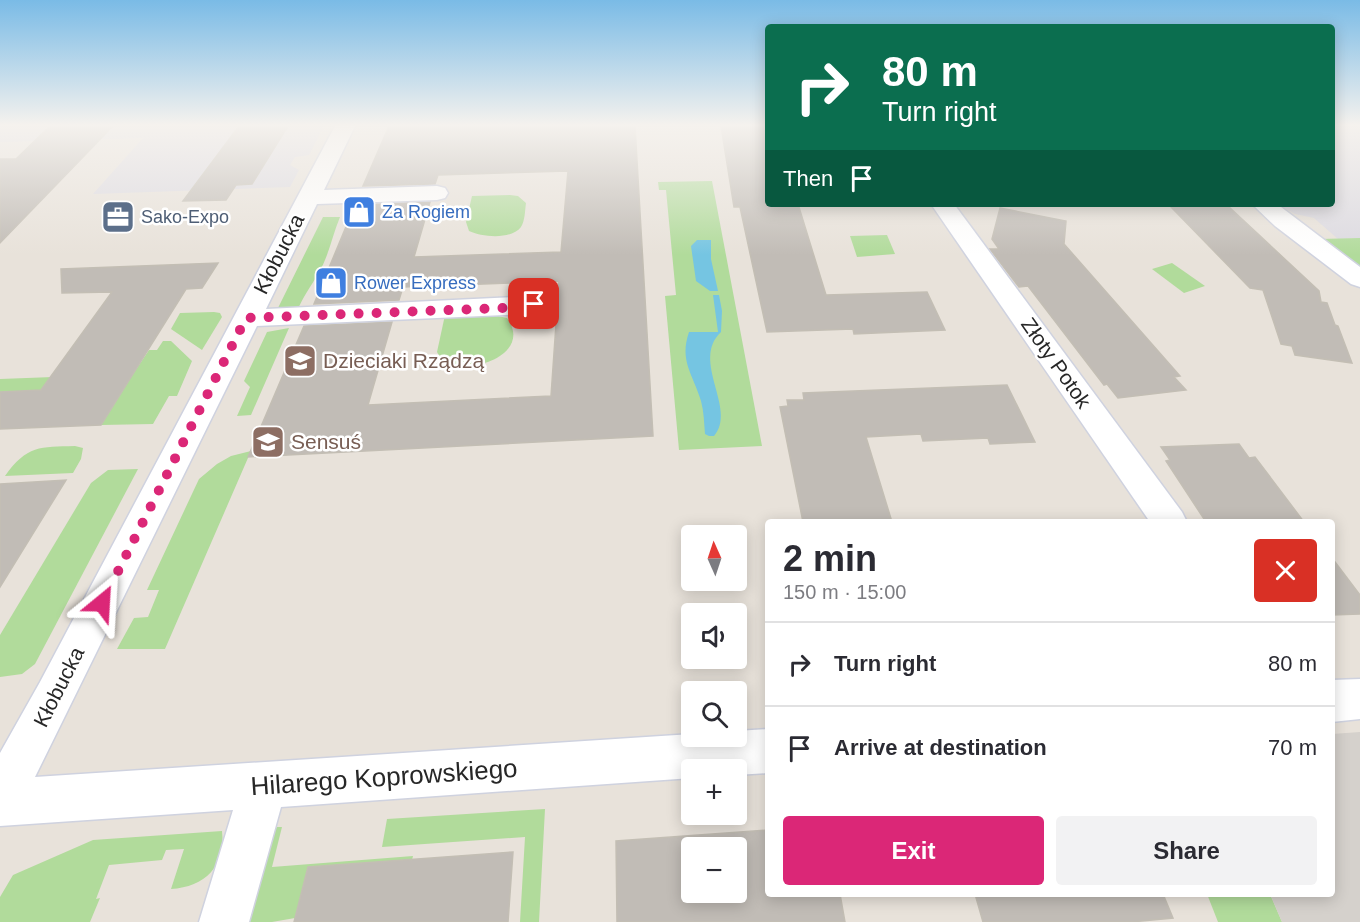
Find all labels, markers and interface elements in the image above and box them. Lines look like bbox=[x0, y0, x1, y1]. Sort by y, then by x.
icon: right bbox=[783, 48, 861, 126]
text: 80 m bbox=[882, 48, 978, 95]
text: Turn right bbox=[882, 97, 997, 127]
icon: arrive bbox=[845, 162, 878, 195]
text: Then bbox=[783, 166, 833, 191]
shop icon: Za Rogiem bbox=[341, 194, 377, 230]
office icon: Sako-Expo bbox=[100, 199, 136, 235]
place label: Za Rogiem bbox=[382, 202, 470, 222]
place label: Sako-Expo bbox=[141, 207, 229, 227]
street label: Kłobucka bbox=[249, 210, 309, 297]
shop icon: Rower Express bbox=[313, 265, 349, 301]
place label: Rower Express bbox=[354, 273, 476, 293]
pin bbox=[508, 278, 559, 329]
icon: arrive bbox=[517, 287, 550, 320]
street label: Złoty Potok bbox=[1017, 313, 1096, 413]
school or university icon: Dzieciaki Rządzą bbox=[282, 343, 318, 379]
place label: Dzieciaki Rządzą bbox=[323, 349, 484, 372]
school or university icon: Sensuś bbox=[250, 424, 286, 460]
place label: Sensuś bbox=[291, 430, 361, 453]
north arrow bbox=[681, 525, 747, 591]
map controls bbox=[681, 525, 747, 903]
text: 2 min bbox=[783, 538, 877, 579]
button: close bbox=[1254, 539, 1317, 602]
position arrow bbox=[70, 571, 134, 635]
text: 150 m · 15:00 bbox=[783, 581, 906, 603]
button: sound bbox=[681, 603, 747, 669]
street label: Kłobucka bbox=[29, 643, 89, 730]
icon: right bbox=[783, 648, 816, 681]
text: Turn right bbox=[834, 651, 936, 676]
text: 80 m bbox=[1268, 651, 1317, 676]
button: search bbox=[681, 681, 747, 747]
icon: arrive bbox=[783, 732, 816, 765]
text: Arrive at destination bbox=[834, 735, 1047, 760]
text: 70 m bbox=[1268, 735, 1317, 760]
street label: Hilarego Koprowskiego bbox=[250, 753, 518, 801]
button: + bbox=[681, 759, 747, 825]
button: Exit bbox=[783, 816, 1044, 885]
button: Share bbox=[1056, 816, 1317, 885]
button: − bbox=[681, 837, 747, 903]

